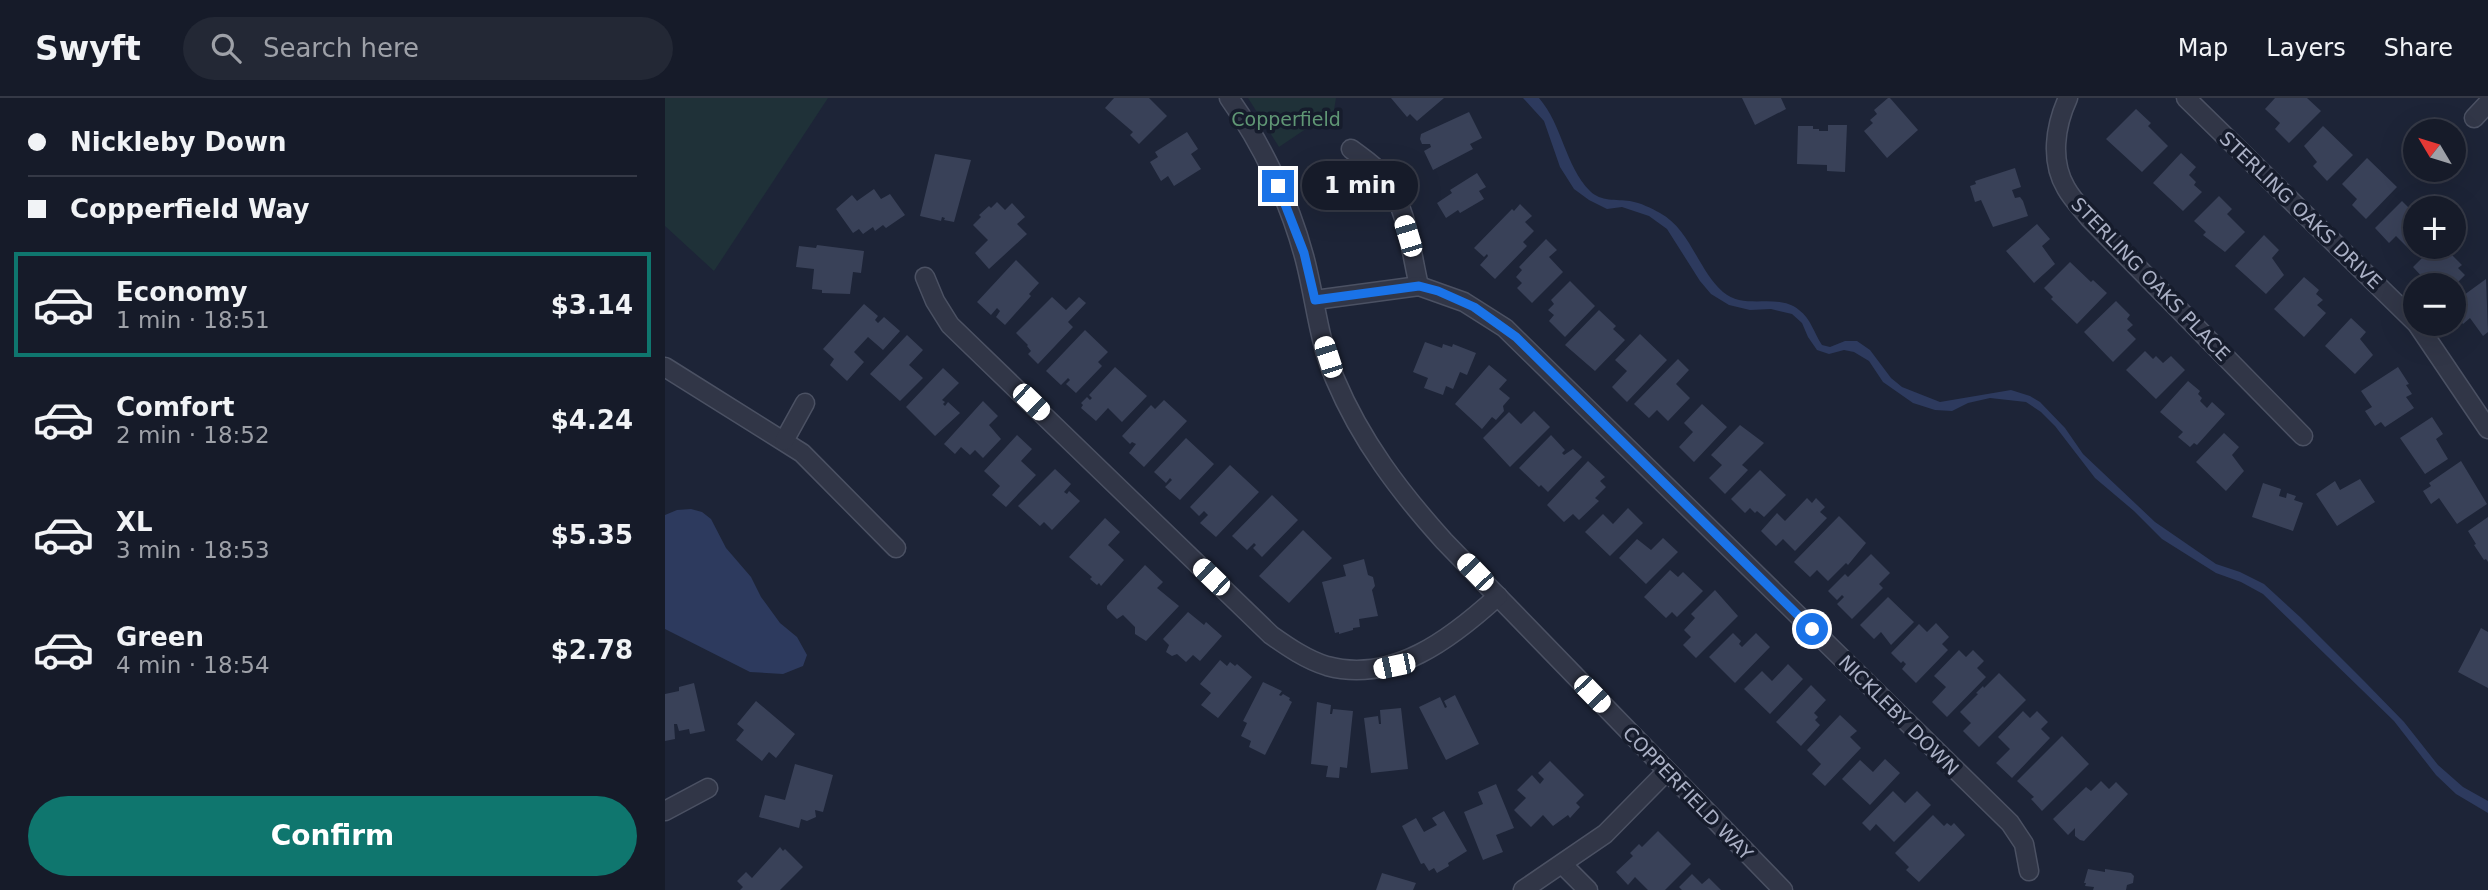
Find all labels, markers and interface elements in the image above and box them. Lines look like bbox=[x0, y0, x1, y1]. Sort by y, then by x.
search box bbox=[183, 17, 673, 80]
text: Swyft bbox=[35, 29, 141, 68]
icon: search bbox=[207, 29, 245, 67]
text: Search here bbox=[263, 33, 419, 63]
text: Map bbox=[2178, 34, 2228, 62]
text: Layers bbox=[2266, 34, 2346, 62]
text: Share bbox=[2384, 34, 2453, 62]
park label: Copperfield bbox=[1231, 108, 1341, 130]
north arrow bbox=[2403, 119, 2466, 182]
map controls bbox=[2403, 119, 2466, 336]
text: Nickleby Down bbox=[70, 127, 287, 157]
street label: STERLING OAKS DRIVE bbox=[2215, 127, 2387, 293]
callout: 1 min bbox=[1303, 162, 1418, 210]
route end bbox=[1262, 170, 1294, 202]
text: 1 min bbox=[1324, 172, 1396, 198]
street label: STERLING OAKS PLACE bbox=[2067, 193, 2235, 365]
text: Copperfield Way bbox=[70, 194, 310, 224]
button: + bbox=[2403, 196, 2466, 259]
car bbox=[1392, 213, 1425, 259]
icon: car bbox=[32, 273, 95, 336]
button: − bbox=[2403, 273, 2466, 336]
text: Economy bbox=[116, 277, 247, 307]
text: $3.14 bbox=[551, 290, 633, 320]
text: 1 min · 18:51 bbox=[116, 307, 270, 333]
car bbox=[1312, 334, 1345, 380]
car bbox=[1009, 380, 1054, 424]
icon: car bbox=[32, 388, 95, 451]
text: Comfort bbox=[116, 392, 234, 422]
text: $4.24 bbox=[551, 405, 633, 435]
text: 2 min · 18:52 bbox=[116, 422, 270, 448]
icon: car bbox=[32, 503, 95, 566]
text: XL bbox=[116, 507, 153, 537]
text: $5.35 bbox=[551, 520, 633, 550]
text: 3 min · 18:53 bbox=[116, 537, 270, 563]
car bbox=[1453, 550, 1498, 594]
car bbox=[1189, 555, 1234, 599]
route start bbox=[1796, 613, 1828, 645]
icon: car bbox=[32, 618, 95, 681]
text: Green bbox=[116, 622, 204, 652]
text: $2.78 bbox=[551, 635, 633, 665]
car bbox=[1372, 651, 1417, 681]
street label: NICKLEBY DOWN bbox=[1835, 651, 1963, 779]
text: 4 min · 18:54 bbox=[116, 652, 270, 678]
car bbox=[1570, 672, 1615, 716]
street label: COPPERFIELD WAY bbox=[1619, 722, 1758, 865]
button: Confirm bbox=[28, 796, 637, 876]

